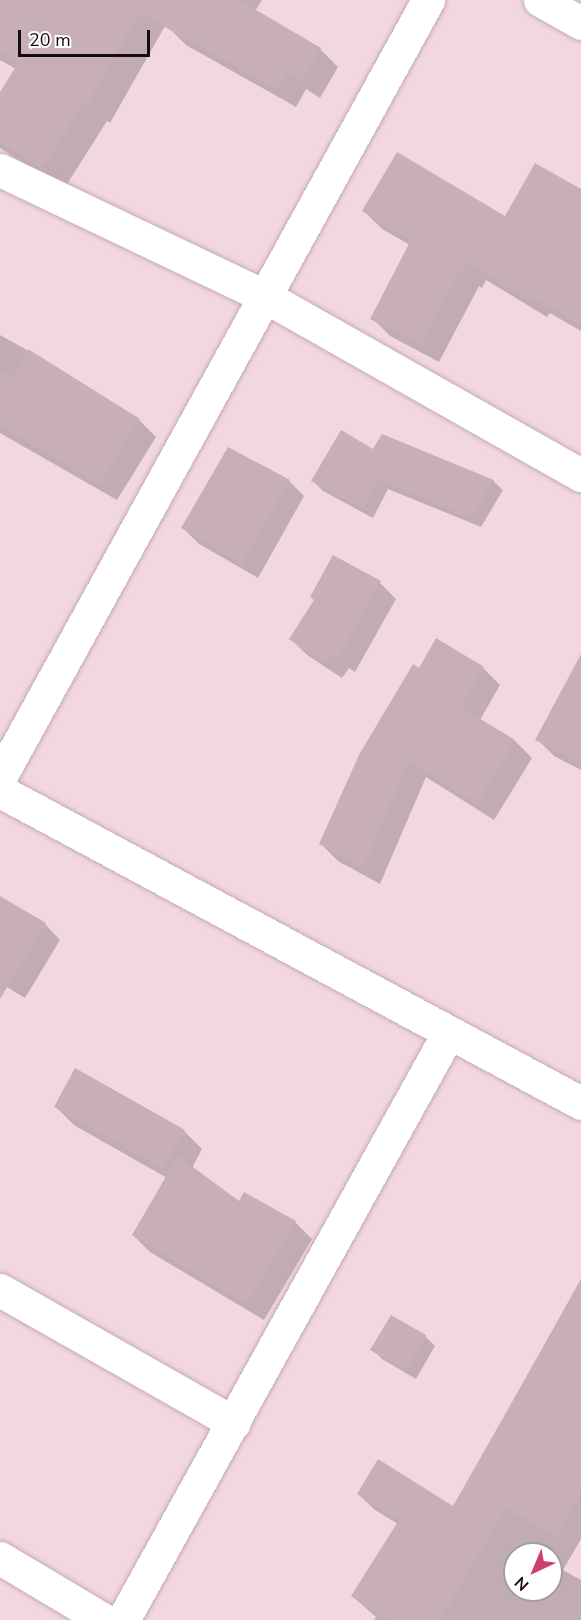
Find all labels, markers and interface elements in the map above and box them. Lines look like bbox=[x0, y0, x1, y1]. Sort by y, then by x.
scale bar bbox=[21, 18, 153, 56]
text: 20 m bbox=[29, 28, 71, 52]
north arrow bbox=[503, 1542, 563, 1602]
text: N bbox=[510, 1571, 534, 1596]

